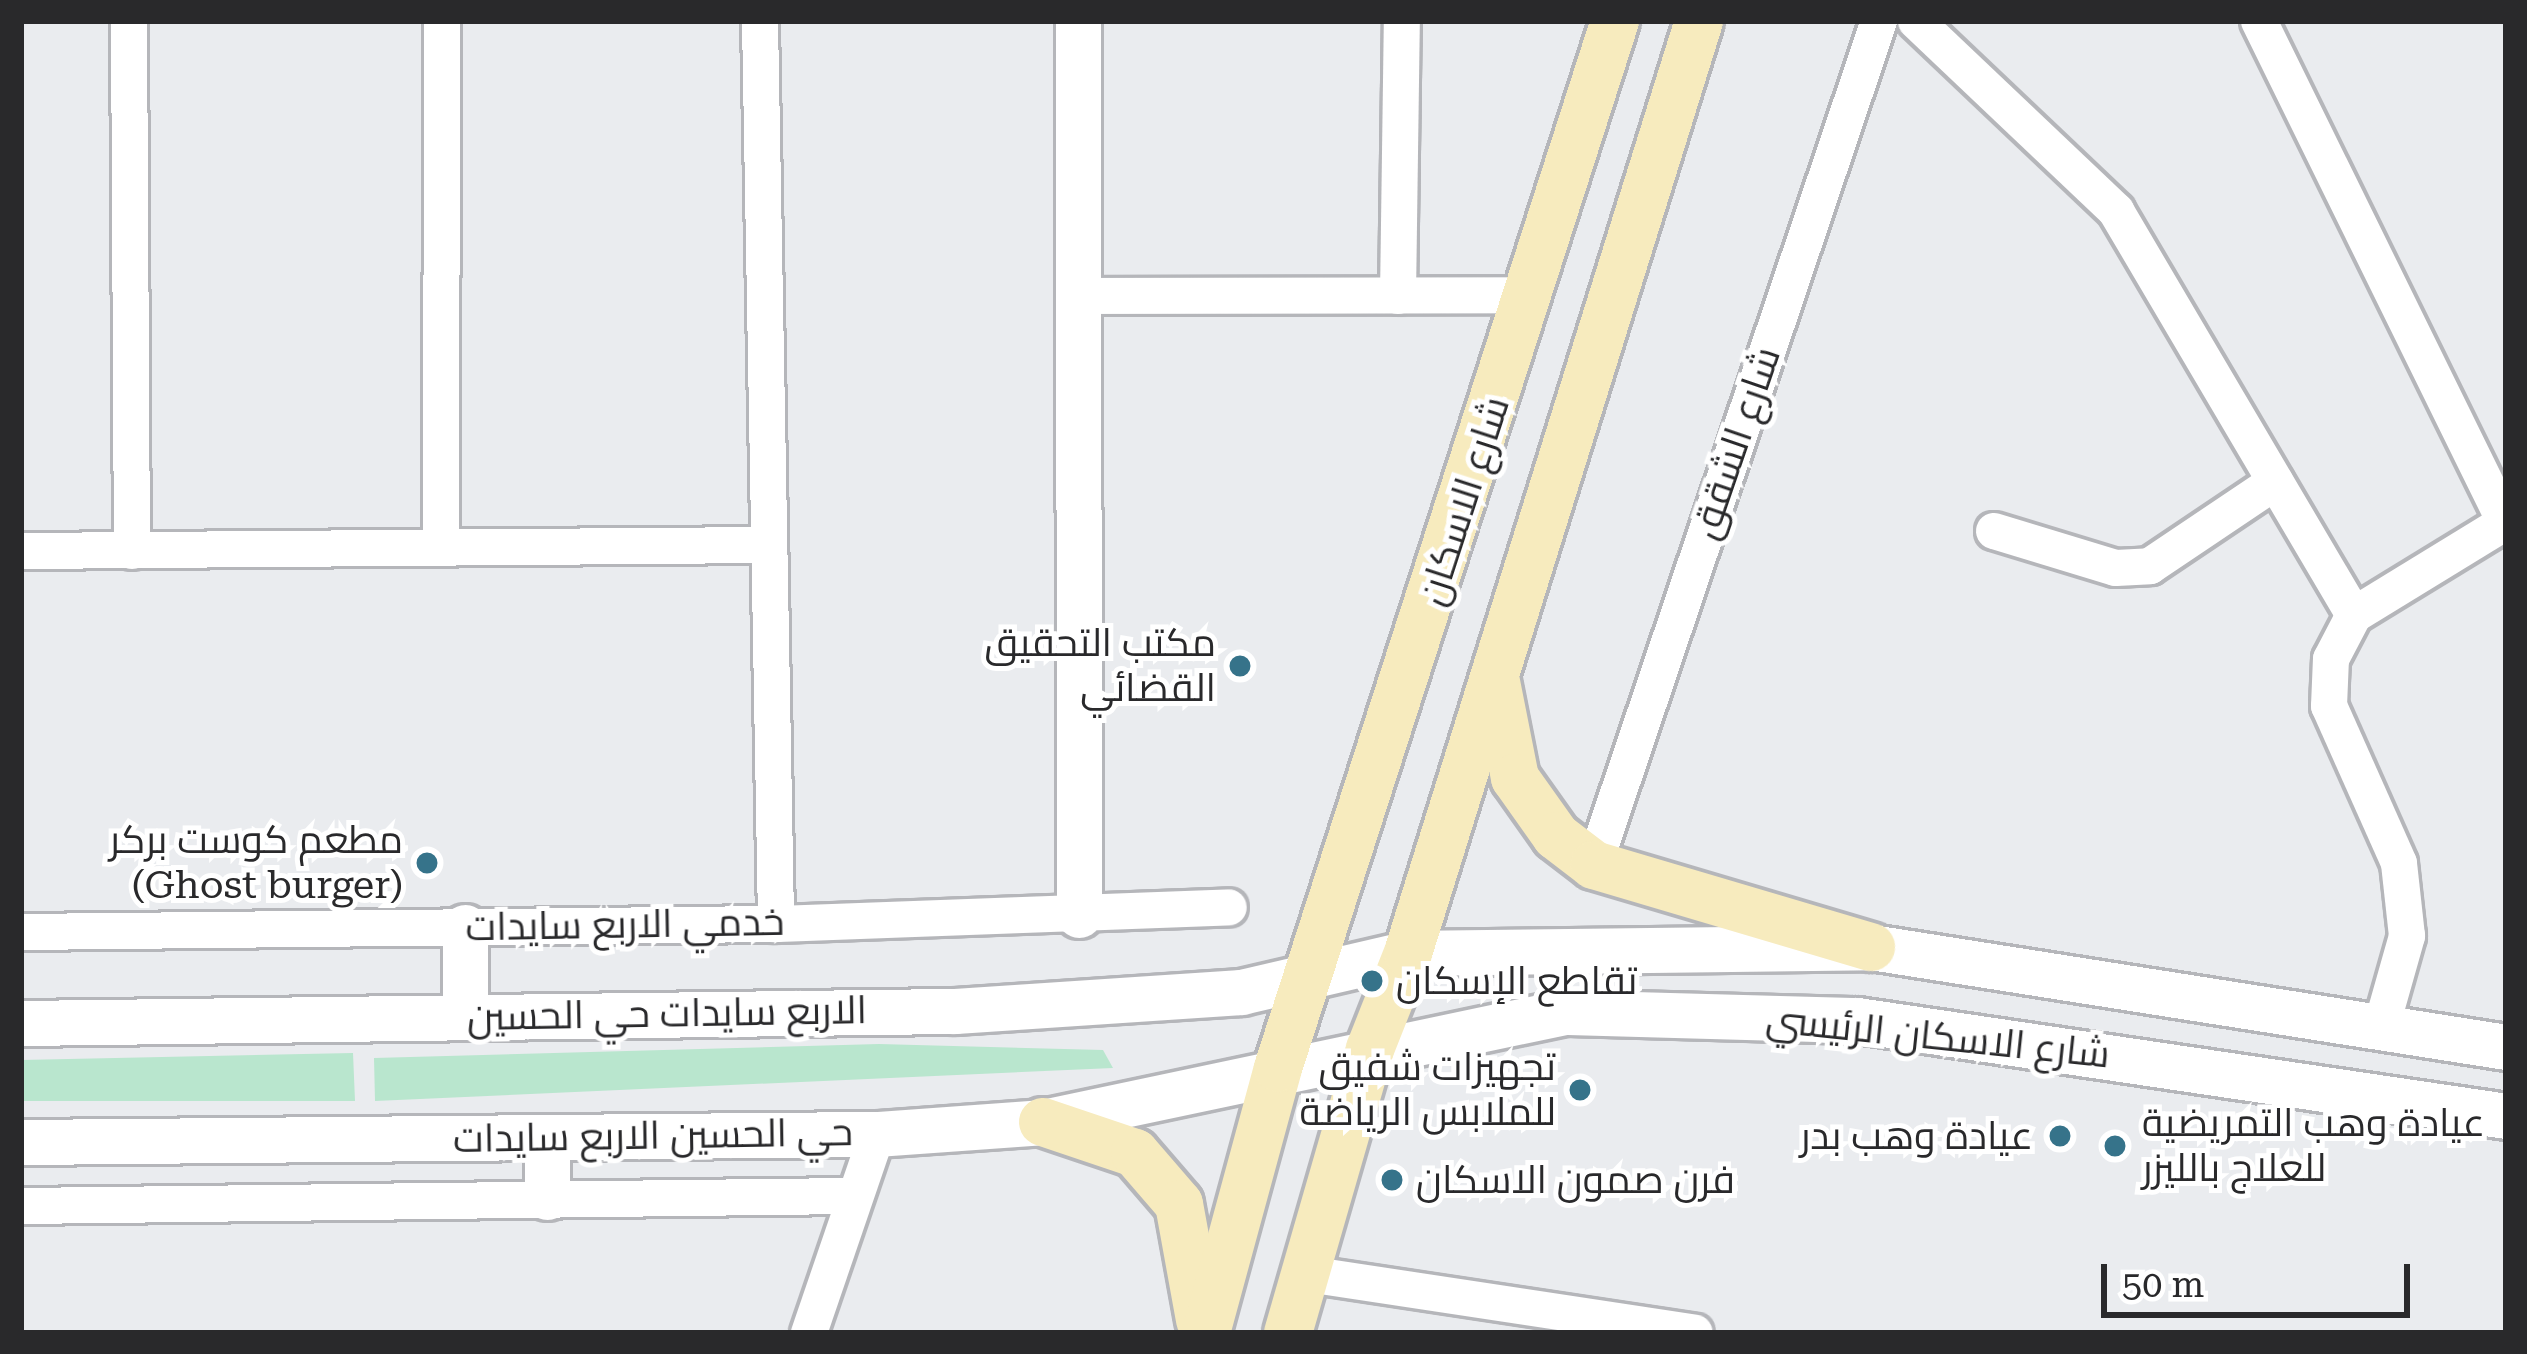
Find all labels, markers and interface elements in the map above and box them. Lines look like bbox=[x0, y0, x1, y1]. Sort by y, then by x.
street label: شارع الشقق bbox=[1681, 341, 1791, 545]
street label: شارع الاسكان bbox=[1408, 391, 1520, 611]
place label: مكتب التحقيق القضائي bbox=[985, 621, 1216, 712]
marker: مكتب التحقيق القضائي bbox=[1227, 653, 1253, 679]
place label: مطعم كوست بركر (Ghost burger) bbox=[109, 818, 403, 909]
marker: مطعم كوست بركر (Ghost burger) bbox=[414, 850, 440, 876]
street label: خدمي الاربع سايدات bbox=[465, 899, 785, 951]
place label: تقاطع الإسكان bbox=[1396, 958, 1637, 1004]
marker: تقاطع الإسكان bbox=[1359, 968, 1385, 994]
street label: الاربع سايدات حي الحسين bbox=[467, 987, 867, 1041]
street label: شارع الاسكان الرئيسي bbox=[1764, 996, 2112, 1078]
place label: تجهيزات شفيق للملابس الرياضة bbox=[1299, 1045, 1556, 1136]
marker: تجهيزات شفيق للملابس الرياضة bbox=[1567, 1077, 1593, 1103]
place label: عيادة وهب التمريضية للعلاج بالليزر bbox=[2142, 1101, 2485, 1192]
street label: حي الحسين الاربع سايدات bbox=[453, 1109, 853, 1163]
place label: عيادة وهب بدر bbox=[1800, 1113, 2033, 1159]
marker: عيادة وهب بدر bbox=[2044, 1120, 2076, 1152]
marker: عيادة وهب التمريضية للعلاج بالليزر bbox=[2099, 1130, 2131, 1162]
place label: فرن صمون الاسكان bbox=[1416, 1157, 1735, 1203]
marker: فرن صمون الاسكان bbox=[1379, 1167, 1405, 1193]
scale bar bbox=[2107, 1240, 2416, 1314]
text: 50 m bbox=[2122, 1264, 2204, 1306]

